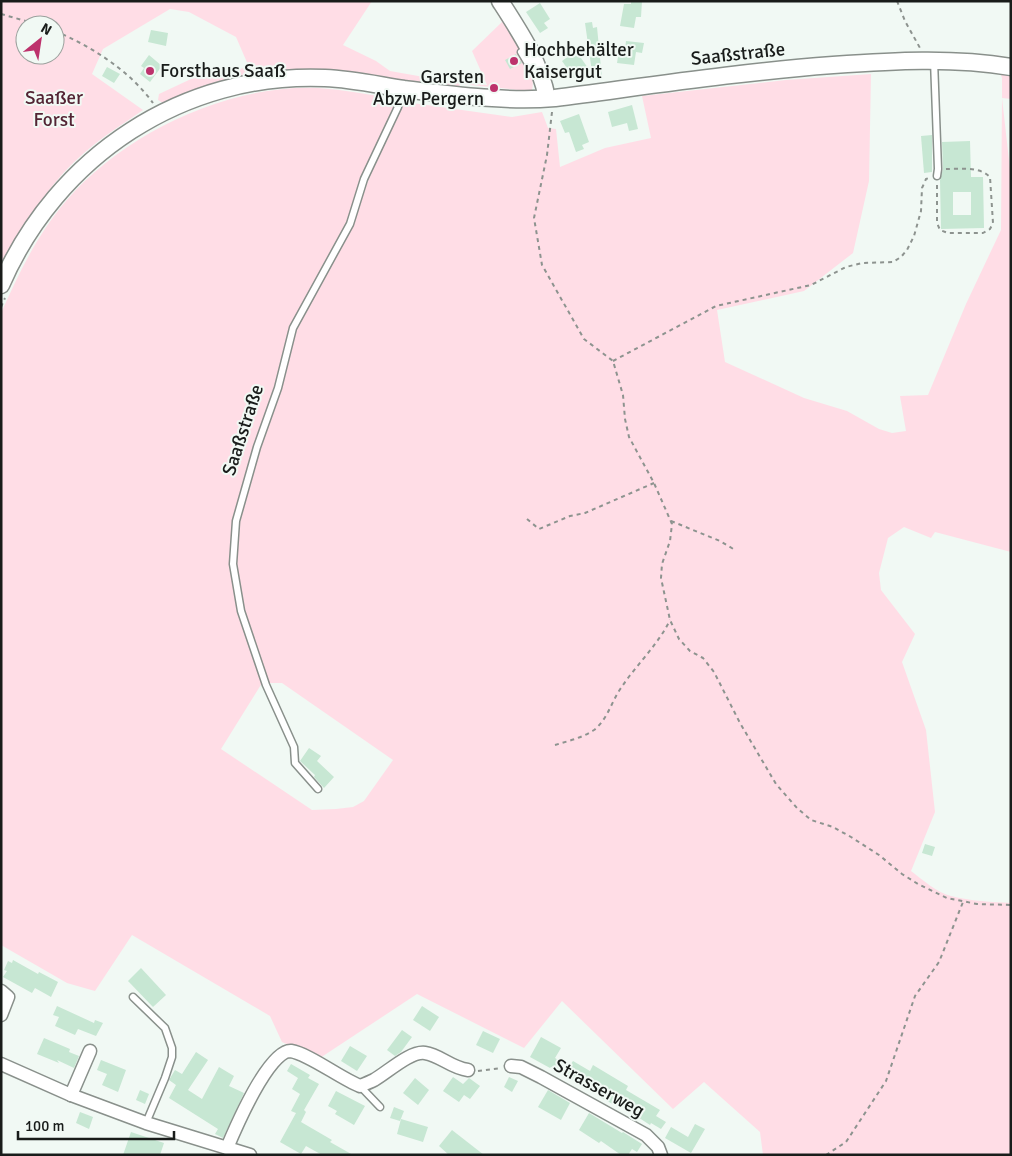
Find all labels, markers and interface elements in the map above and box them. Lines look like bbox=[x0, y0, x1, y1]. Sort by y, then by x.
north arrow bbox=[15, 15, 65, 65]
text: N bbox=[38, 19, 55, 39]
street label: Saaßstraße bbox=[690, 37, 786, 71]
place label: Hochbehälter Kaisergut bbox=[524, 38, 634, 84]
marker: Hochbehälter Kaisergut bbox=[508, 55, 520, 67]
place label: Forsthaus Saaß bbox=[160, 59, 286, 83]
marker: Forsthaus Saaß bbox=[144, 65, 156, 77]
place label: Garsten Abzw Pergern bbox=[373, 65, 484, 111]
marker: Garsten Abzw Pergern bbox=[488, 82, 500, 94]
park label: Saaßer Forst bbox=[25, 86, 83, 132]
street label: Saaßstraße bbox=[217, 381, 269, 479]
street label: Strasserweg bbox=[549, 1053, 649, 1123]
scale bar bbox=[18, 1108, 174, 1140]
text: 100 m bbox=[25, 1117, 65, 1135]

